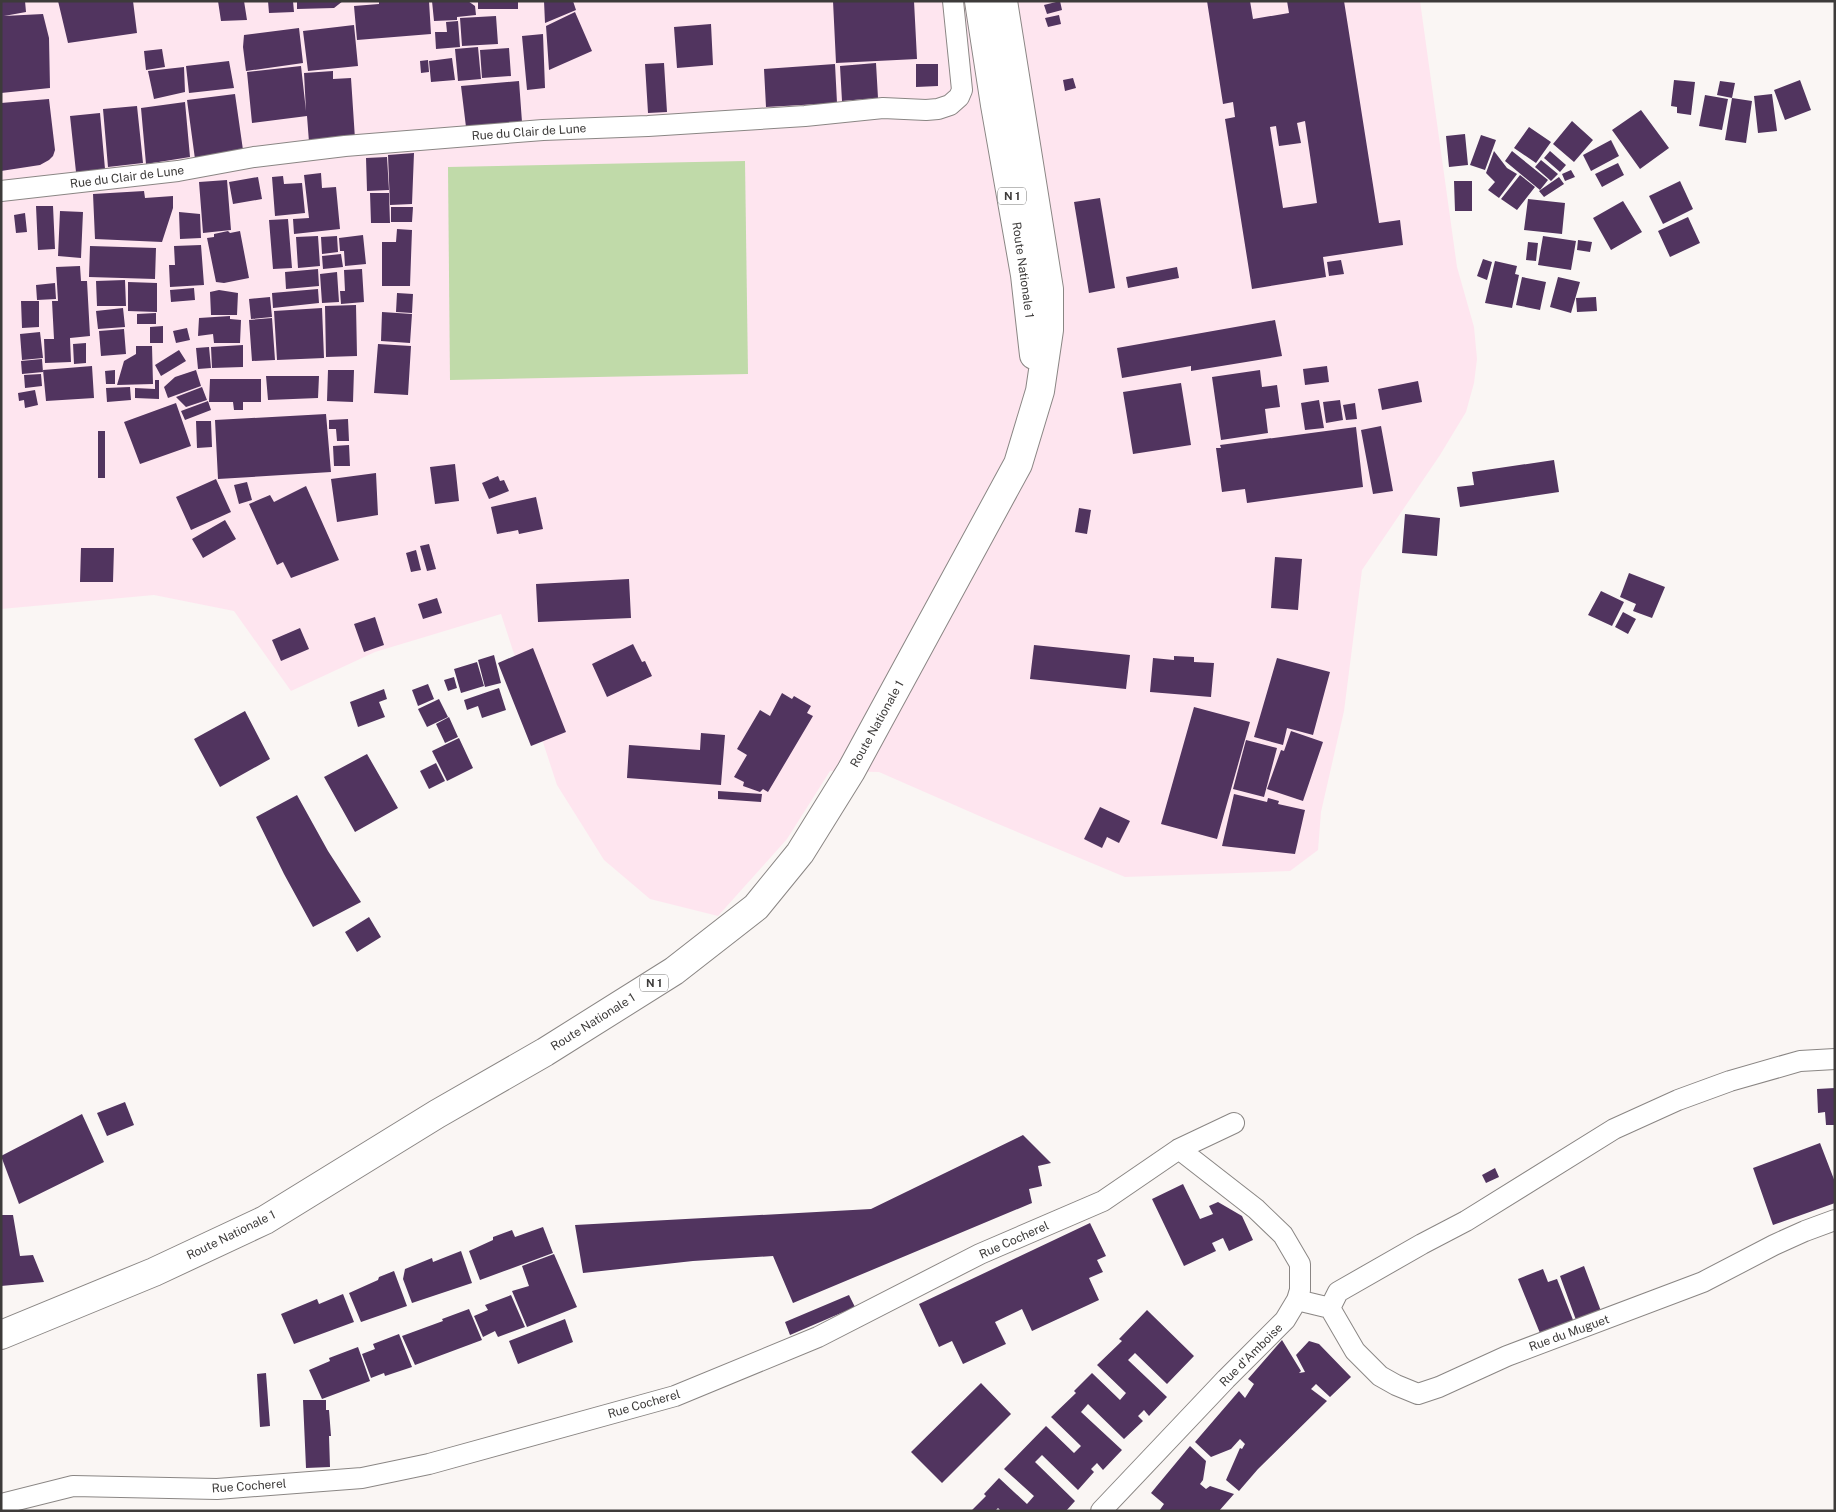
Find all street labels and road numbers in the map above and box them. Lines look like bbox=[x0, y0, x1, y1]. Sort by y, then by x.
street label: Rue du Clair de Lune bbox=[471, 121, 587, 143]
street label: Rue du Clair de Lune bbox=[69, 163, 185, 191]
road number: N 1 bbox=[998, 188, 1026, 205]
street label: Route Nationale 1 bbox=[1009, 221, 1037, 319]
street label: Route Nationale 1 bbox=[847, 678, 907, 770]
road number: N 1 bbox=[640, 974, 668, 991]
street label: Route Nationale 1 bbox=[548, 990, 638, 1054]
street label: Route Nationale 1 bbox=[184, 1207, 278, 1263]
street label: Rue Cocherel bbox=[977, 1218, 1051, 1262]
street label: Rue du Muguet bbox=[1527, 1312, 1611, 1354]
street label: Rue d'Amboise bbox=[1217, 1321, 1285, 1389]
street label: Rue Cocherel bbox=[606, 1387, 682, 1421]
street label: Rue Cocherel bbox=[211, 1476, 287, 1496]

